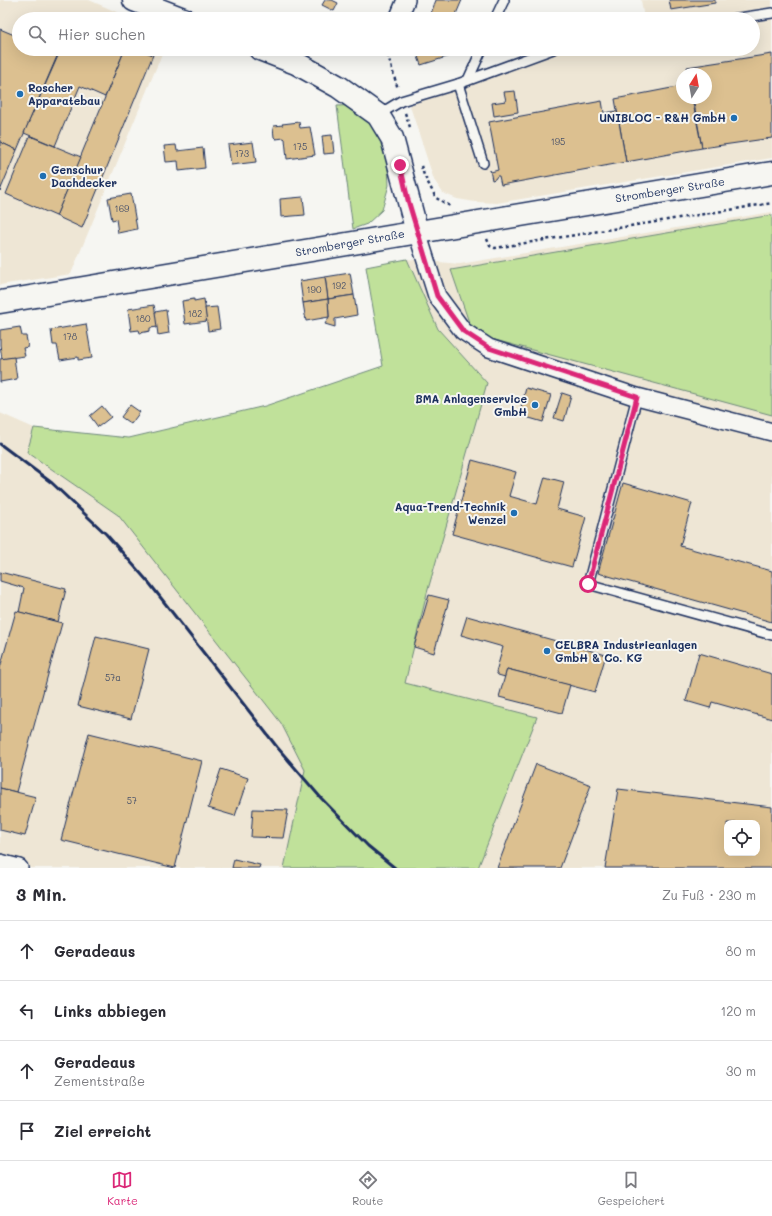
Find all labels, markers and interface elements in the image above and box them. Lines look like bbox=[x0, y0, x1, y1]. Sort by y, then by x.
search box bbox=[12, 12, 760, 56]
icon: search bbox=[26, 23, 48, 45]
text: Hier suchen bbox=[58, 24, 145, 44]
north arrow bbox=[676, 68, 712, 104]
place label: Roscher Apparatebau bbox=[28, 80, 100, 108]
marker: Roscher Apparatebau bbox=[15, 89, 25, 99]
place label: UNIBLOC - R&H GmbH bbox=[599, 110, 726, 125]
marker: UNIBLOC - R&H GmbH bbox=[729, 113, 739, 123]
house number: 195 bbox=[551, 136, 565, 147]
house number: 175 bbox=[293, 141, 307, 152]
house number: 173 bbox=[235, 148, 249, 159]
route end bbox=[391, 156, 409, 174]
place label: Genschur Dachdecker bbox=[51, 162, 117, 190]
marker: Genschur Dachdecker bbox=[38, 171, 48, 181]
street label: Stromberger Straße bbox=[614, 173, 726, 206]
house number: 169 bbox=[115, 203, 130, 214]
street label: Stromberger Straße bbox=[294, 225, 406, 259]
house number: 192 bbox=[332, 280, 346, 291]
house number: 190 bbox=[307, 284, 322, 295]
house number: 182 bbox=[188, 308, 202, 319]
house number: 180 bbox=[135, 313, 151, 324]
house number: 178 bbox=[63, 331, 78, 342]
place label: BMA Anlagenservice GmbH bbox=[415, 391, 527, 419]
marker: BMA Anlagenservice GmbH bbox=[530, 400, 540, 410]
place label: Aqua-Trend-Technik Wenzel bbox=[395, 499, 506, 527]
marker: Aqua-Trend-Technik Wenzel bbox=[509, 508, 519, 518]
route start bbox=[579, 575, 597, 593]
place label: CELBRA Industrieanlagen GmbH & Co. KG bbox=[555, 637, 697, 665]
marker: CELBRA Industrieanlagen GmbH & Co. KG bbox=[542, 646, 552, 656]
house number: 57a bbox=[105, 672, 121, 683]
house number: 57 bbox=[127, 795, 137, 806]
map controls bbox=[724, 820, 760, 856]
button: locate bbox=[724, 820, 760, 856]
text: 3 Min. bbox=[16, 883, 67, 905]
text: Zu Fuß · 230 m bbox=[662, 886, 756, 903]
icon: ahead bbox=[16, 940, 38, 962]
text: Geradeaus bbox=[54, 941, 135, 961]
text: 80 m bbox=[726, 942, 756, 959]
icon: left bbox=[16, 1000, 38, 1022]
text: Links abbiegen bbox=[54, 1001, 166, 1021]
text: 120 m bbox=[720, 1002, 756, 1019]
text: Geradeaus bbox=[54, 1052, 135, 1072]
icon: ahead bbox=[16, 1060, 38, 1082]
text: 30 m bbox=[726, 1062, 756, 1079]
text: Zementstraße bbox=[54, 1072, 145, 1089]
icon: arrive bbox=[16, 1120, 38, 1142]
text: Ziel erreicht bbox=[54, 1121, 151, 1141]
tab: Karte bbox=[107, 1169, 138, 1208]
tab: Route bbox=[352, 1169, 383, 1208]
tab: Gespeichert bbox=[598, 1169, 665, 1208]

